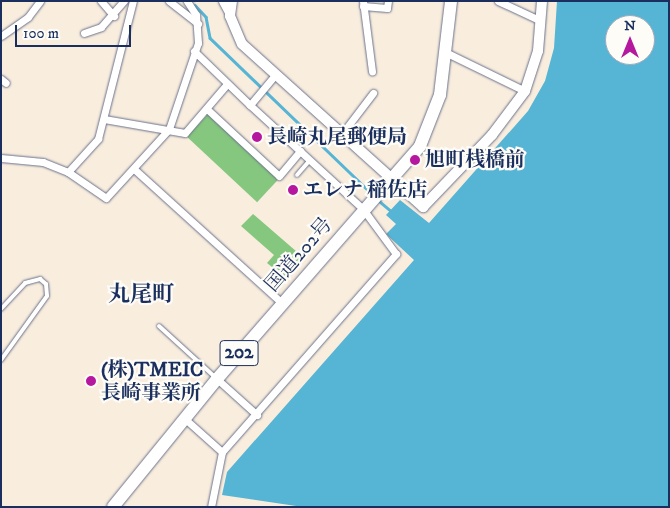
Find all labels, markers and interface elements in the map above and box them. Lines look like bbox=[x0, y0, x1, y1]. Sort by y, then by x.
scale bar bbox=[18, 15, 134, 47]
north arrow bbox=[605, 15, 655, 65]
text: N bbox=[624, 17, 636, 35]
text: 100 m bbox=[23, 24, 59, 43]
place label: 長崎丸尾郵便局 bbox=[267, 125, 407, 149]
marker: 長崎丸尾郵便局 bbox=[251, 131, 263, 143]
place label: 旭町桟橋前 bbox=[425, 148, 525, 172]
marker: 旭町桟橋前 bbox=[409, 154, 421, 166]
place label: エレナ 稲佐店 bbox=[303, 178, 427, 202]
marker: エレナ 稲佐店 bbox=[287, 184, 299, 196]
street label: 国道202号 bbox=[260, 213, 338, 297]
district label: 丸尾町 bbox=[108, 282, 174, 308]
road number: 202 bbox=[219, 336, 259, 369]
place label: (株)TMEIC 長崎事業所 bbox=[101, 358, 203, 405]
marker: (株)TMEIC 長崎事業所 bbox=[85, 375, 97, 387]

